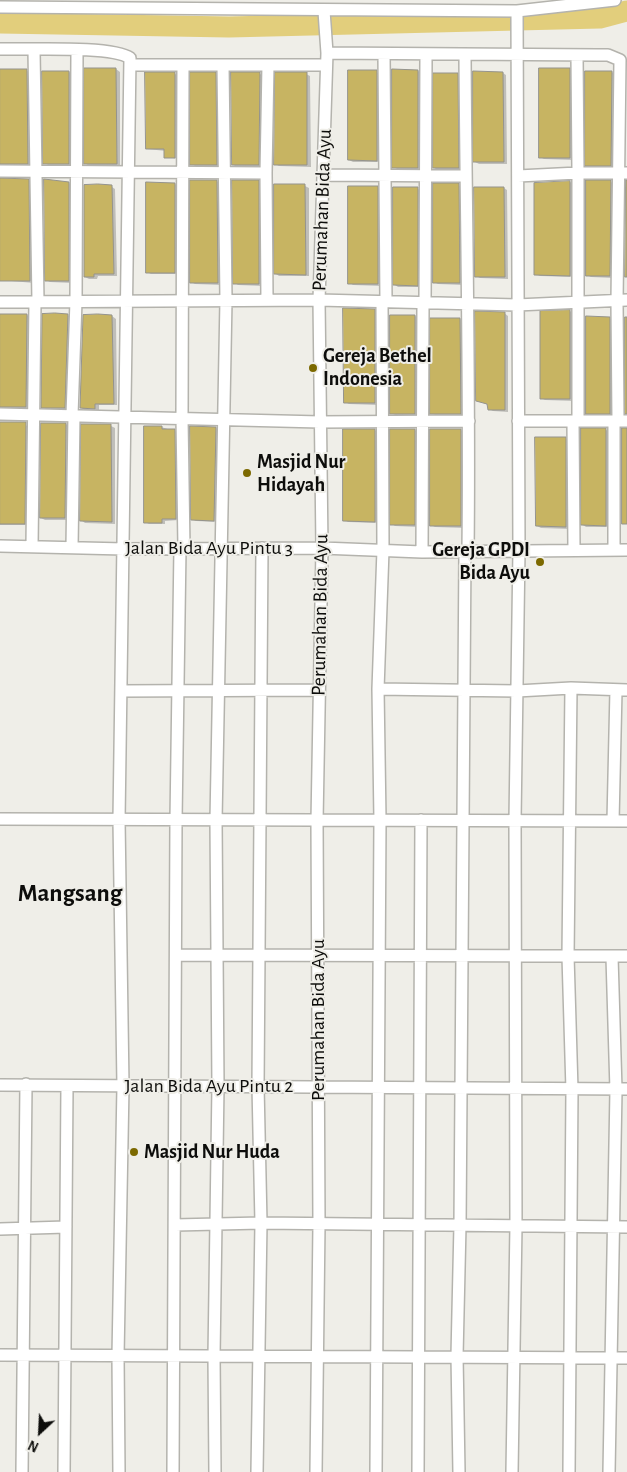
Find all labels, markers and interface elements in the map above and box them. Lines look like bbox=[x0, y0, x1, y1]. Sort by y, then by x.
street label: Perumahan Bida Ayu bbox=[307, 129, 337, 291]
place label: Gereja Bethel Indonesia bbox=[323, 344, 432, 391]
marker: Gereja Bethel Indonesia bbox=[307, 362, 319, 374]
place label: Masjid Nur Hidayah bbox=[257, 450, 345, 497]
marker: Masjid Nur Hidayah bbox=[241, 467, 253, 479]
street label: Perumahan Bida Ayu bbox=[307, 534, 333, 696]
street label: Jalan Bida Ayu Pintu 3 bbox=[125, 536, 293, 560]
place label: Gereja GPDI Bida Ayu bbox=[432, 538, 530, 585]
marker: Gereja GPDI Bida Ayu bbox=[534, 556, 546, 568]
district label: Mangsang bbox=[18, 878, 122, 908]
street label: Perumahan Bida Ayu bbox=[306, 939, 330, 1101]
street label: Jalan Bida Ayu Pintu 2 bbox=[125, 1074, 293, 1098]
place label: Masjid Nur Huda bbox=[144, 1140, 280, 1164]
marker: Masjid Nur Huda bbox=[128, 1146, 140, 1158]
north arrow bbox=[15, 1407, 65, 1457]
text: N bbox=[26, 1437, 41, 1454]

